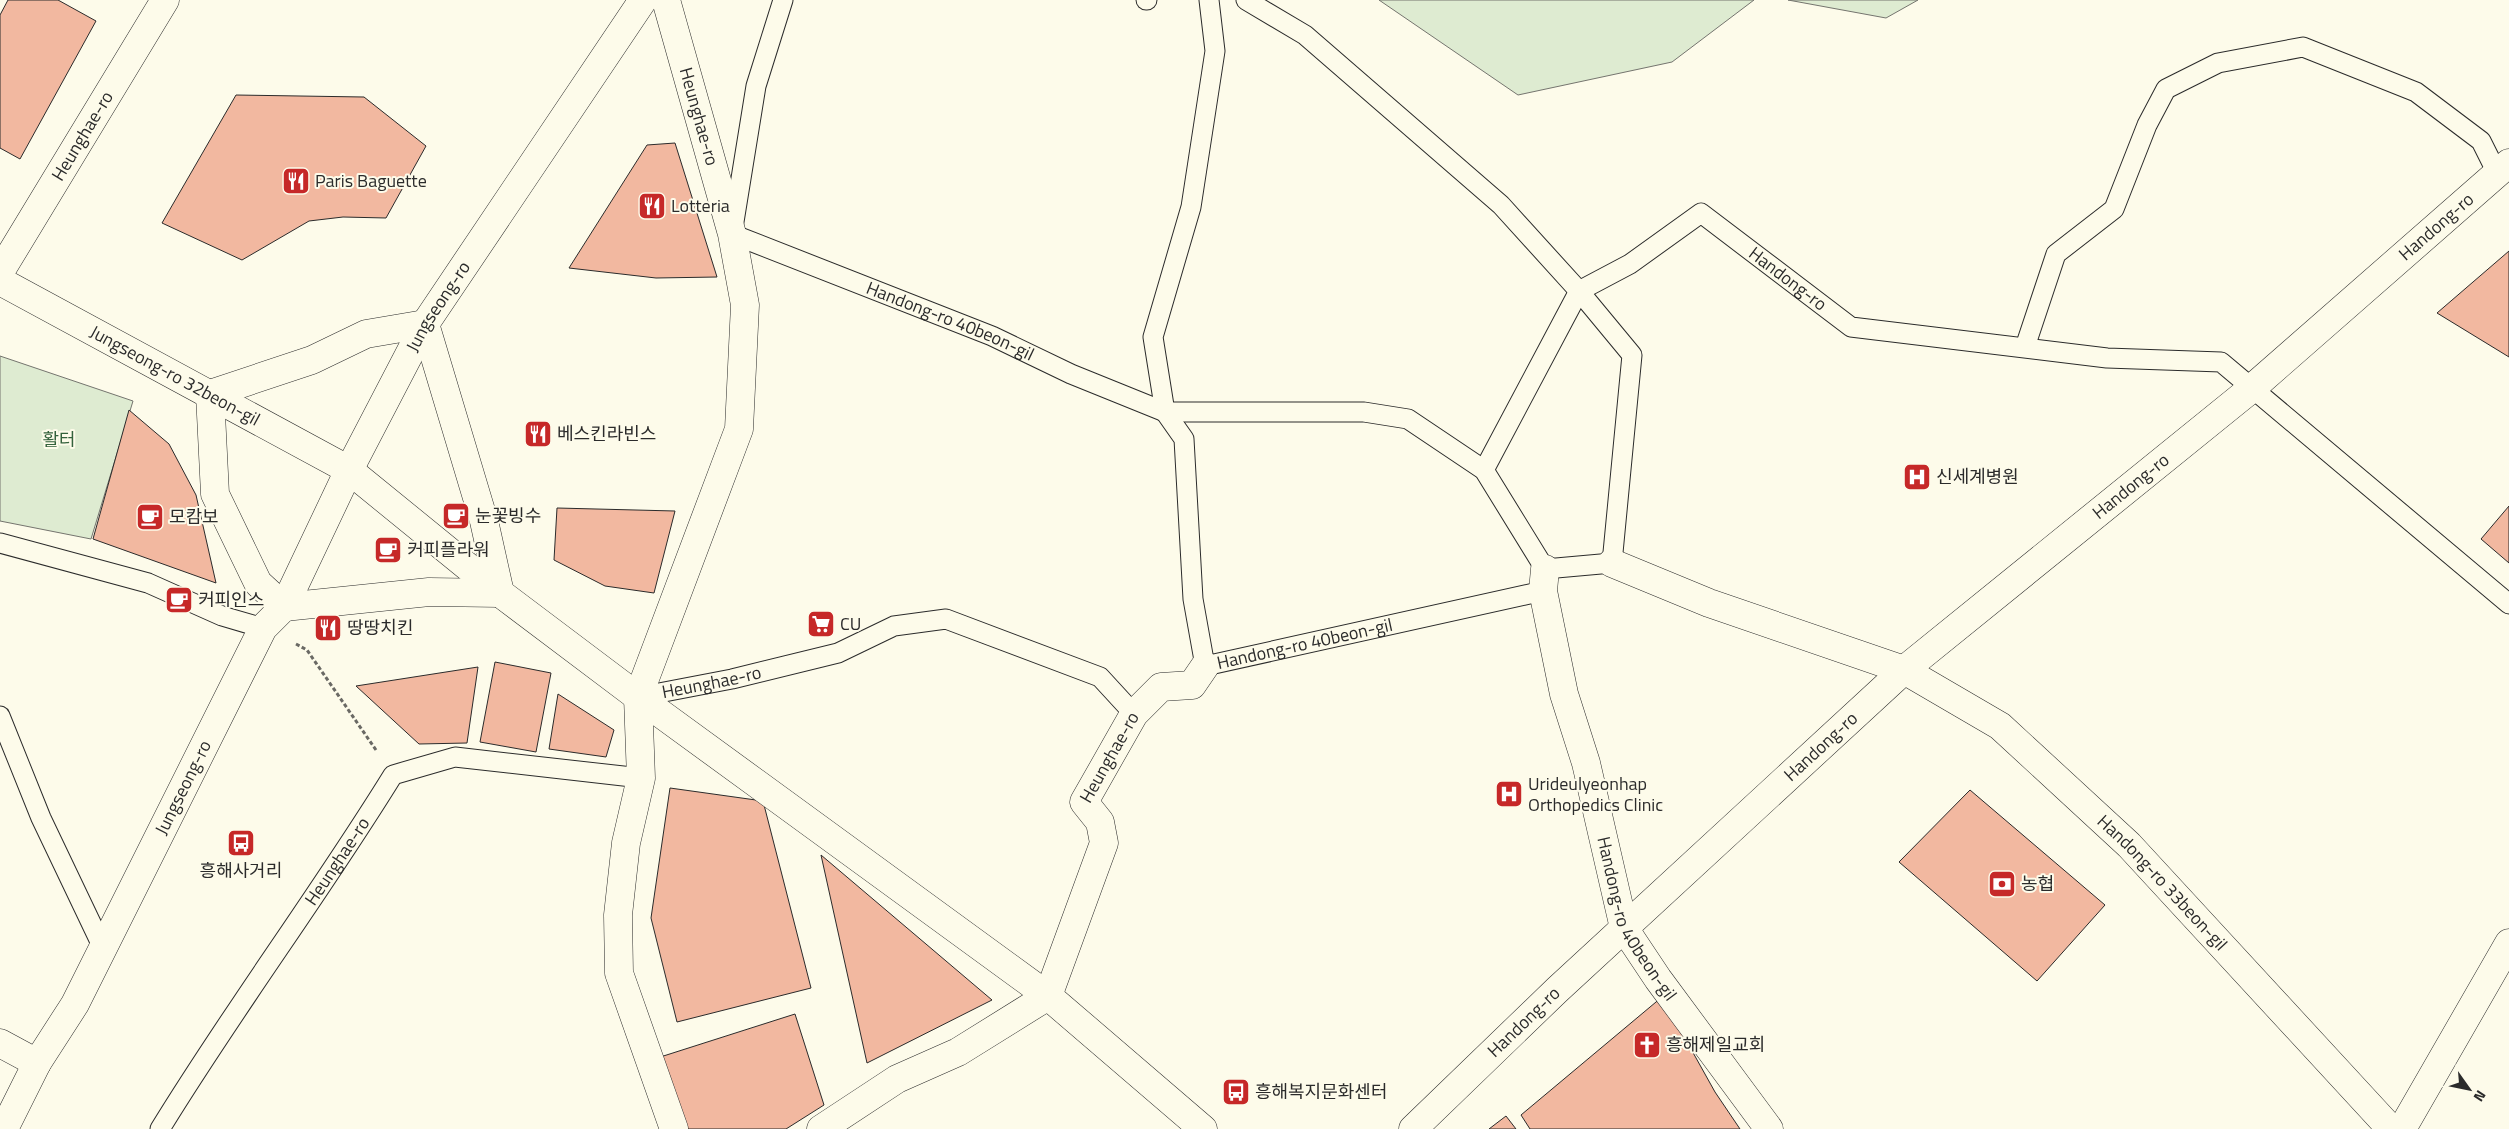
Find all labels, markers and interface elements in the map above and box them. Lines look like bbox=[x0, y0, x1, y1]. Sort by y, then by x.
street label: Heunghae-ro bbox=[673, 64, 726, 169]
street label: Heunghae-ro bbox=[44, 86, 120, 186]
restaurant icon: Paris Baguette bbox=[281, 166, 311, 196]
place label: Paris Baguette bbox=[315, 167, 427, 194]
street label: Handong-ro bbox=[2392, 186, 2479, 267]
restaurant icon: Lotteria bbox=[637, 191, 667, 221]
place label: Lotteria bbox=[671, 192, 730, 219]
street label: Handong-ro bbox=[1743, 240, 1833, 317]
street label: Jungseong-ro bbox=[399, 255, 477, 356]
street label: Handong-ro 40beon-gil bbox=[863, 274, 1039, 367]
street label: Jungseong-ro 32beon-gil bbox=[85, 318, 265, 432]
restaurant icon: 베스킨라빈스 bbox=[523, 419, 553, 449]
place label: 베스킨라빈스 bbox=[557, 420, 656, 447]
park label: 활터 bbox=[42, 426, 76, 453]
street label: Handong-ro bbox=[2086, 446, 2175, 525]
hospital icon: 신세계병원 bbox=[1902, 462, 1932, 492]
place label: 신세계병원 bbox=[1936, 463, 2019, 490]
cafe icon: 눈꽃빙수 bbox=[441, 501, 471, 531]
cafe icon: 모캄보 bbox=[135, 502, 165, 532]
place label: 눈꽃빙수 bbox=[475, 502, 541, 529]
place label: 모캄보 bbox=[169, 503, 219, 530]
cafe icon: 커피플라워 bbox=[373, 535, 403, 565]
place label: 커피플라워 bbox=[407, 536, 490, 563]
cafe icon: 커피인스 bbox=[164, 585, 194, 615]
place label: 커피인스 bbox=[198, 586, 264, 613]
supermarket icon: CU bbox=[806, 609, 836, 639]
place label: CU bbox=[840, 610, 861, 637]
street label: Handong-ro 40beon-gil bbox=[1214, 611, 1395, 676]
restaurant icon: 땅땅치킨 bbox=[313, 613, 343, 643]
place label: 땅땅치킨 bbox=[347, 614, 413, 641]
street label: Heunghae-ro bbox=[659, 658, 764, 705]
street label: Handong-ro bbox=[1777, 705, 1863, 787]
street label: Heunghae-ro bbox=[1072, 707, 1146, 808]
street label: Jungseong-ro bbox=[148, 735, 218, 839]
place label: Urideulyeonhap Orthopedics Clinic bbox=[1528, 770, 1663, 818]
hospital icon: Urideulyeonhap Orthopedics Clinic bbox=[1494, 779, 1524, 809]
street label: Handong-ro 33beon-gil bbox=[2091, 808, 2234, 957]
street label: Heunghae-ro bbox=[298, 812, 376, 911]
bus stop icon: 흥해사거리 bbox=[226, 828, 256, 858]
street label: Handong-ro 40beon-gil bbox=[1590, 834, 1684, 1006]
place label: 흥해사거리 bbox=[200, 857, 282, 884]
bank icon: 농협 bbox=[1987, 869, 2017, 899]
place label: 농협 bbox=[2021, 870, 2054, 897]
street label: Handong-ro bbox=[1481, 980, 1566, 1063]
church icon: 흥해제일교회 bbox=[1632, 1030, 1662, 1060]
place label: 흥해제일교회 bbox=[1666, 1031, 1765, 1058]
north arrow bbox=[2444, 1064, 2494, 1114]
bus stop icon: 흥해복지문화센터 bbox=[1221, 1077, 1251, 1107]
place label: 흥해복지문화센터 bbox=[1255, 1078, 1387, 1105]
text: N bbox=[2469, 1087, 2492, 1106]

